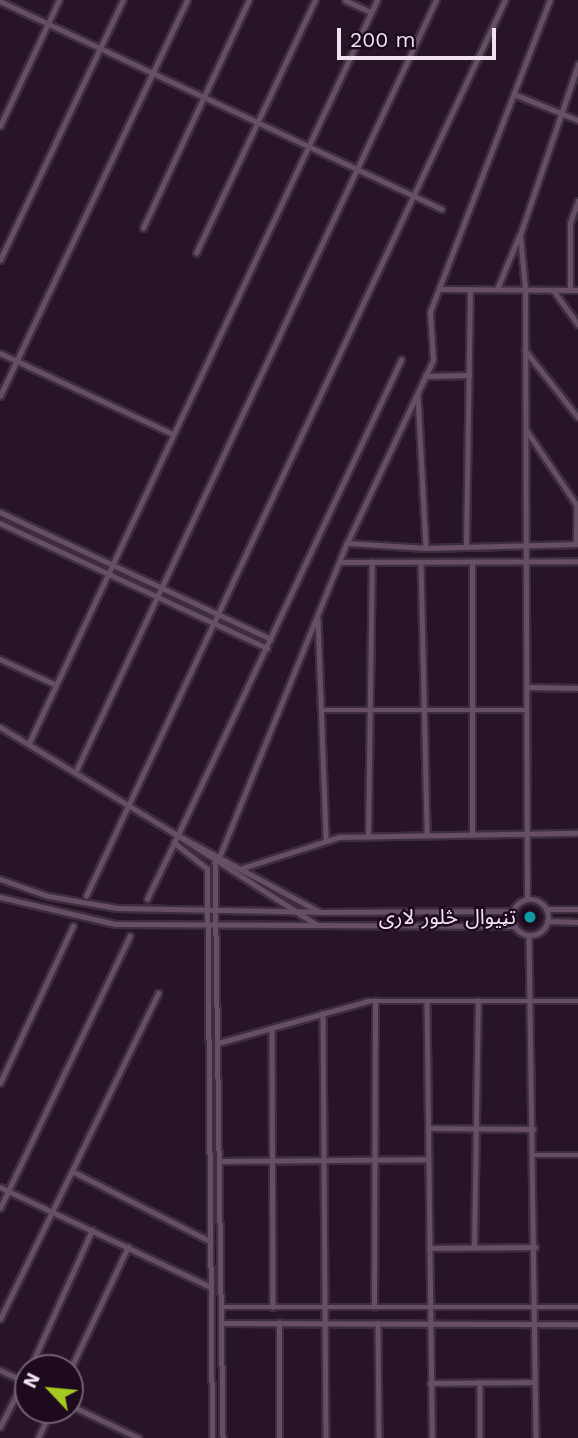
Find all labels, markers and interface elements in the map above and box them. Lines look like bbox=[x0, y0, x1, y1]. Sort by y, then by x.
scale bar bbox=[340, 14, 499, 58]
text: 200 m bbox=[350, 27, 416, 52]
place label: تڼیوال څلور لاری bbox=[379, 904, 516, 930]
marker: تڼیوال څلور لاری bbox=[522, 909, 538, 925]
north arrow bbox=[14, 1354, 84, 1424]
text: N bbox=[18, 1369, 45, 1392]

